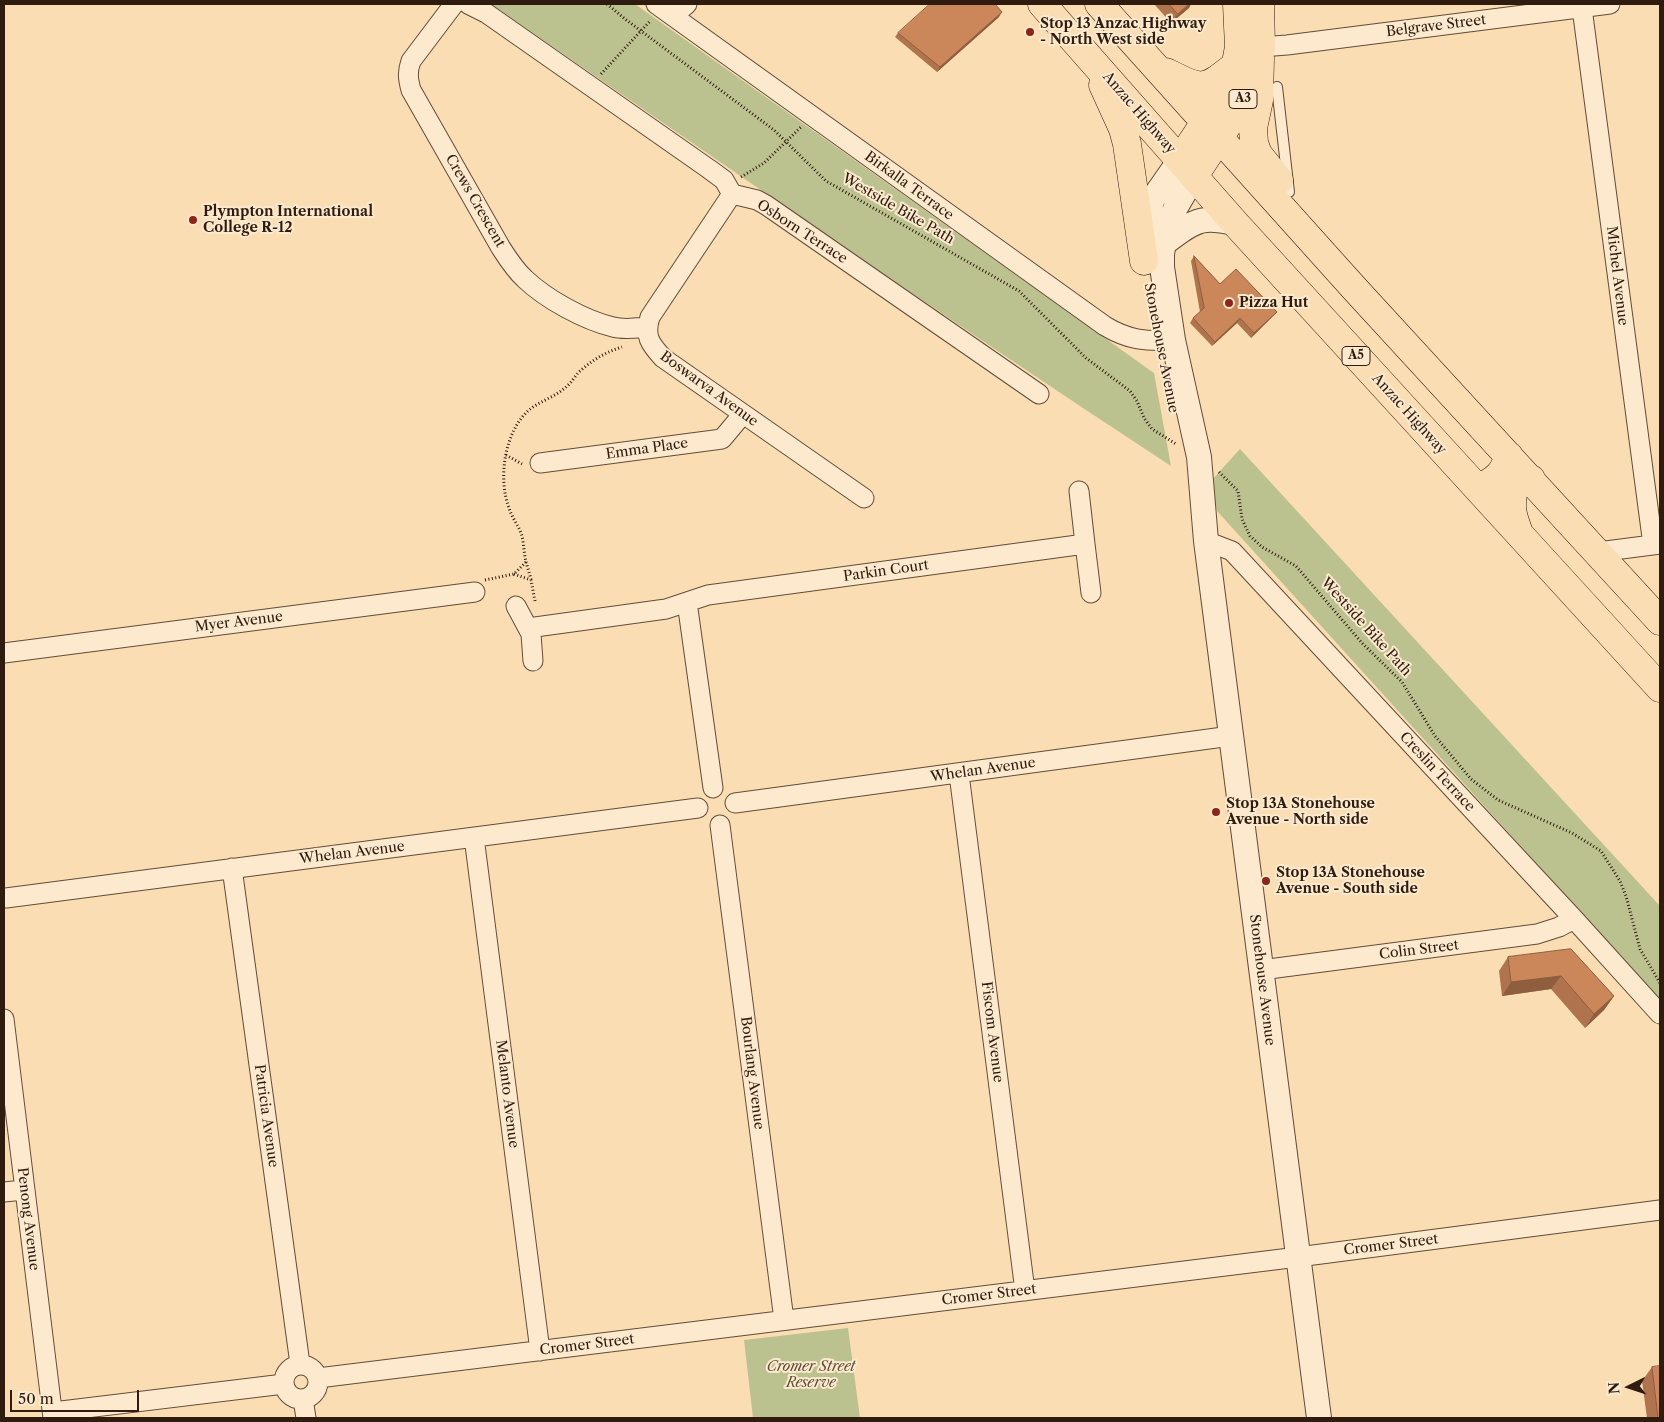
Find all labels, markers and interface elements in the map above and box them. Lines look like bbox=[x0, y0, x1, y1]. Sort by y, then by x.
street label: Belgrave Street bbox=[1385, 12, 1487, 40]
place label: Stop 13 Anzac Highway - North West side bbox=[1040, 16, 1206, 48]
marker: Stop 13 Anzac Highway - North West side bbox=[1024, 26, 1036, 38]
street label: Anzac Highway bbox=[1099, 69, 1179, 157]
road number: A3 bbox=[1229, 90, 1257, 108]
street label: Birkalla Terrace bbox=[861, 148, 957, 224]
street label: Crews Crescent bbox=[442, 152, 508, 250]
street label: Westside Bike Path bbox=[839, 170, 957, 248]
street label: Osborn Terrace bbox=[754, 197, 850, 267]
place label: Plympton International College R-12 bbox=[203, 204, 373, 236]
marker: Plympton International College R-12 bbox=[187, 214, 199, 226]
street label: Michel Avenue bbox=[1603, 225, 1631, 327]
street label: Stonehouse Avenue bbox=[1140, 282, 1182, 414]
place label: Pizza Hut bbox=[1239, 295, 1308, 311]
marker: Pizza Hut bbox=[1223, 297, 1235, 309]
road number: A5 bbox=[1342, 346, 1370, 366]
street label: Boswarva Avenue bbox=[657, 348, 761, 430]
street label: Anzac Highway bbox=[1368, 370, 1450, 458]
street label: Emma Place bbox=[605, 435, 689, 463]
street label: Parkin Court bbox=[842, 557, 930, 585]
street label: Westside Bike Path bbox=[1317, 574, 1415, 680]
street label: Myer Avenue bbox=[194, 608, 284, 636]
street label: Creslin Terrace bbox=[1396, 729, 1478, 815]
street label: Whelan Avenue bbox=[929, 754, 1037, 786]
place label: Stop 13A Stonehouse Avenue - North side bbox=[1226, 796, 1375, 829]
marker: Stop 13A Stonehouse Avenue - North side bbox=[1210, 806, 1222, 818]
street label: Whelan Avenue bbox=[298, 838, 406, 868]
place label: Stop 13A Stonehouse Avenue - South side bbox=[1276, 865, 1425, 898]
marker: Stop 13A Stonehouse Avenue - South side bbox=[1260, 875, 1272, 887]
street label: Stonehouse Avenue bbox=[1246, 914, 1278, 1046]
street label: Colin Street bbox=[1378, 937, 1460, 963]
street label: Fiscom Avenue bbox=[977, 980, 1007, 1084]
street label: Bourlang Avenue bbox=[737, 1015, 767, 1131]
street label: Melanto Avenue bbox=[492, 1039, 522, 1149]
street label: Patricia Avenue bbox=[250, 1063, 282, 1169]
street label: Penong Avenue bbox=[13, 1167, 43, 1271]
street label: Cromer Street bbox=[1343, 1231, 1439, 1259]
street label: Cromer Street bbox=[941, 1281, 1037, 1309]
street label: Cromer Street bbox=[539, 1331, 635, 1359]
park label: Cromer Street Reserve bbox=[767, 1359, 855, 1391]
north arrow bbox=[1604, 1362, 1654, 1412]
scale bar bbox=[12, 1380, 141, 1412]
text: N bbox=[1605, 1381, 1623, 1395]
text: 50 m bbox=[18, 1389, 54, 1408]

